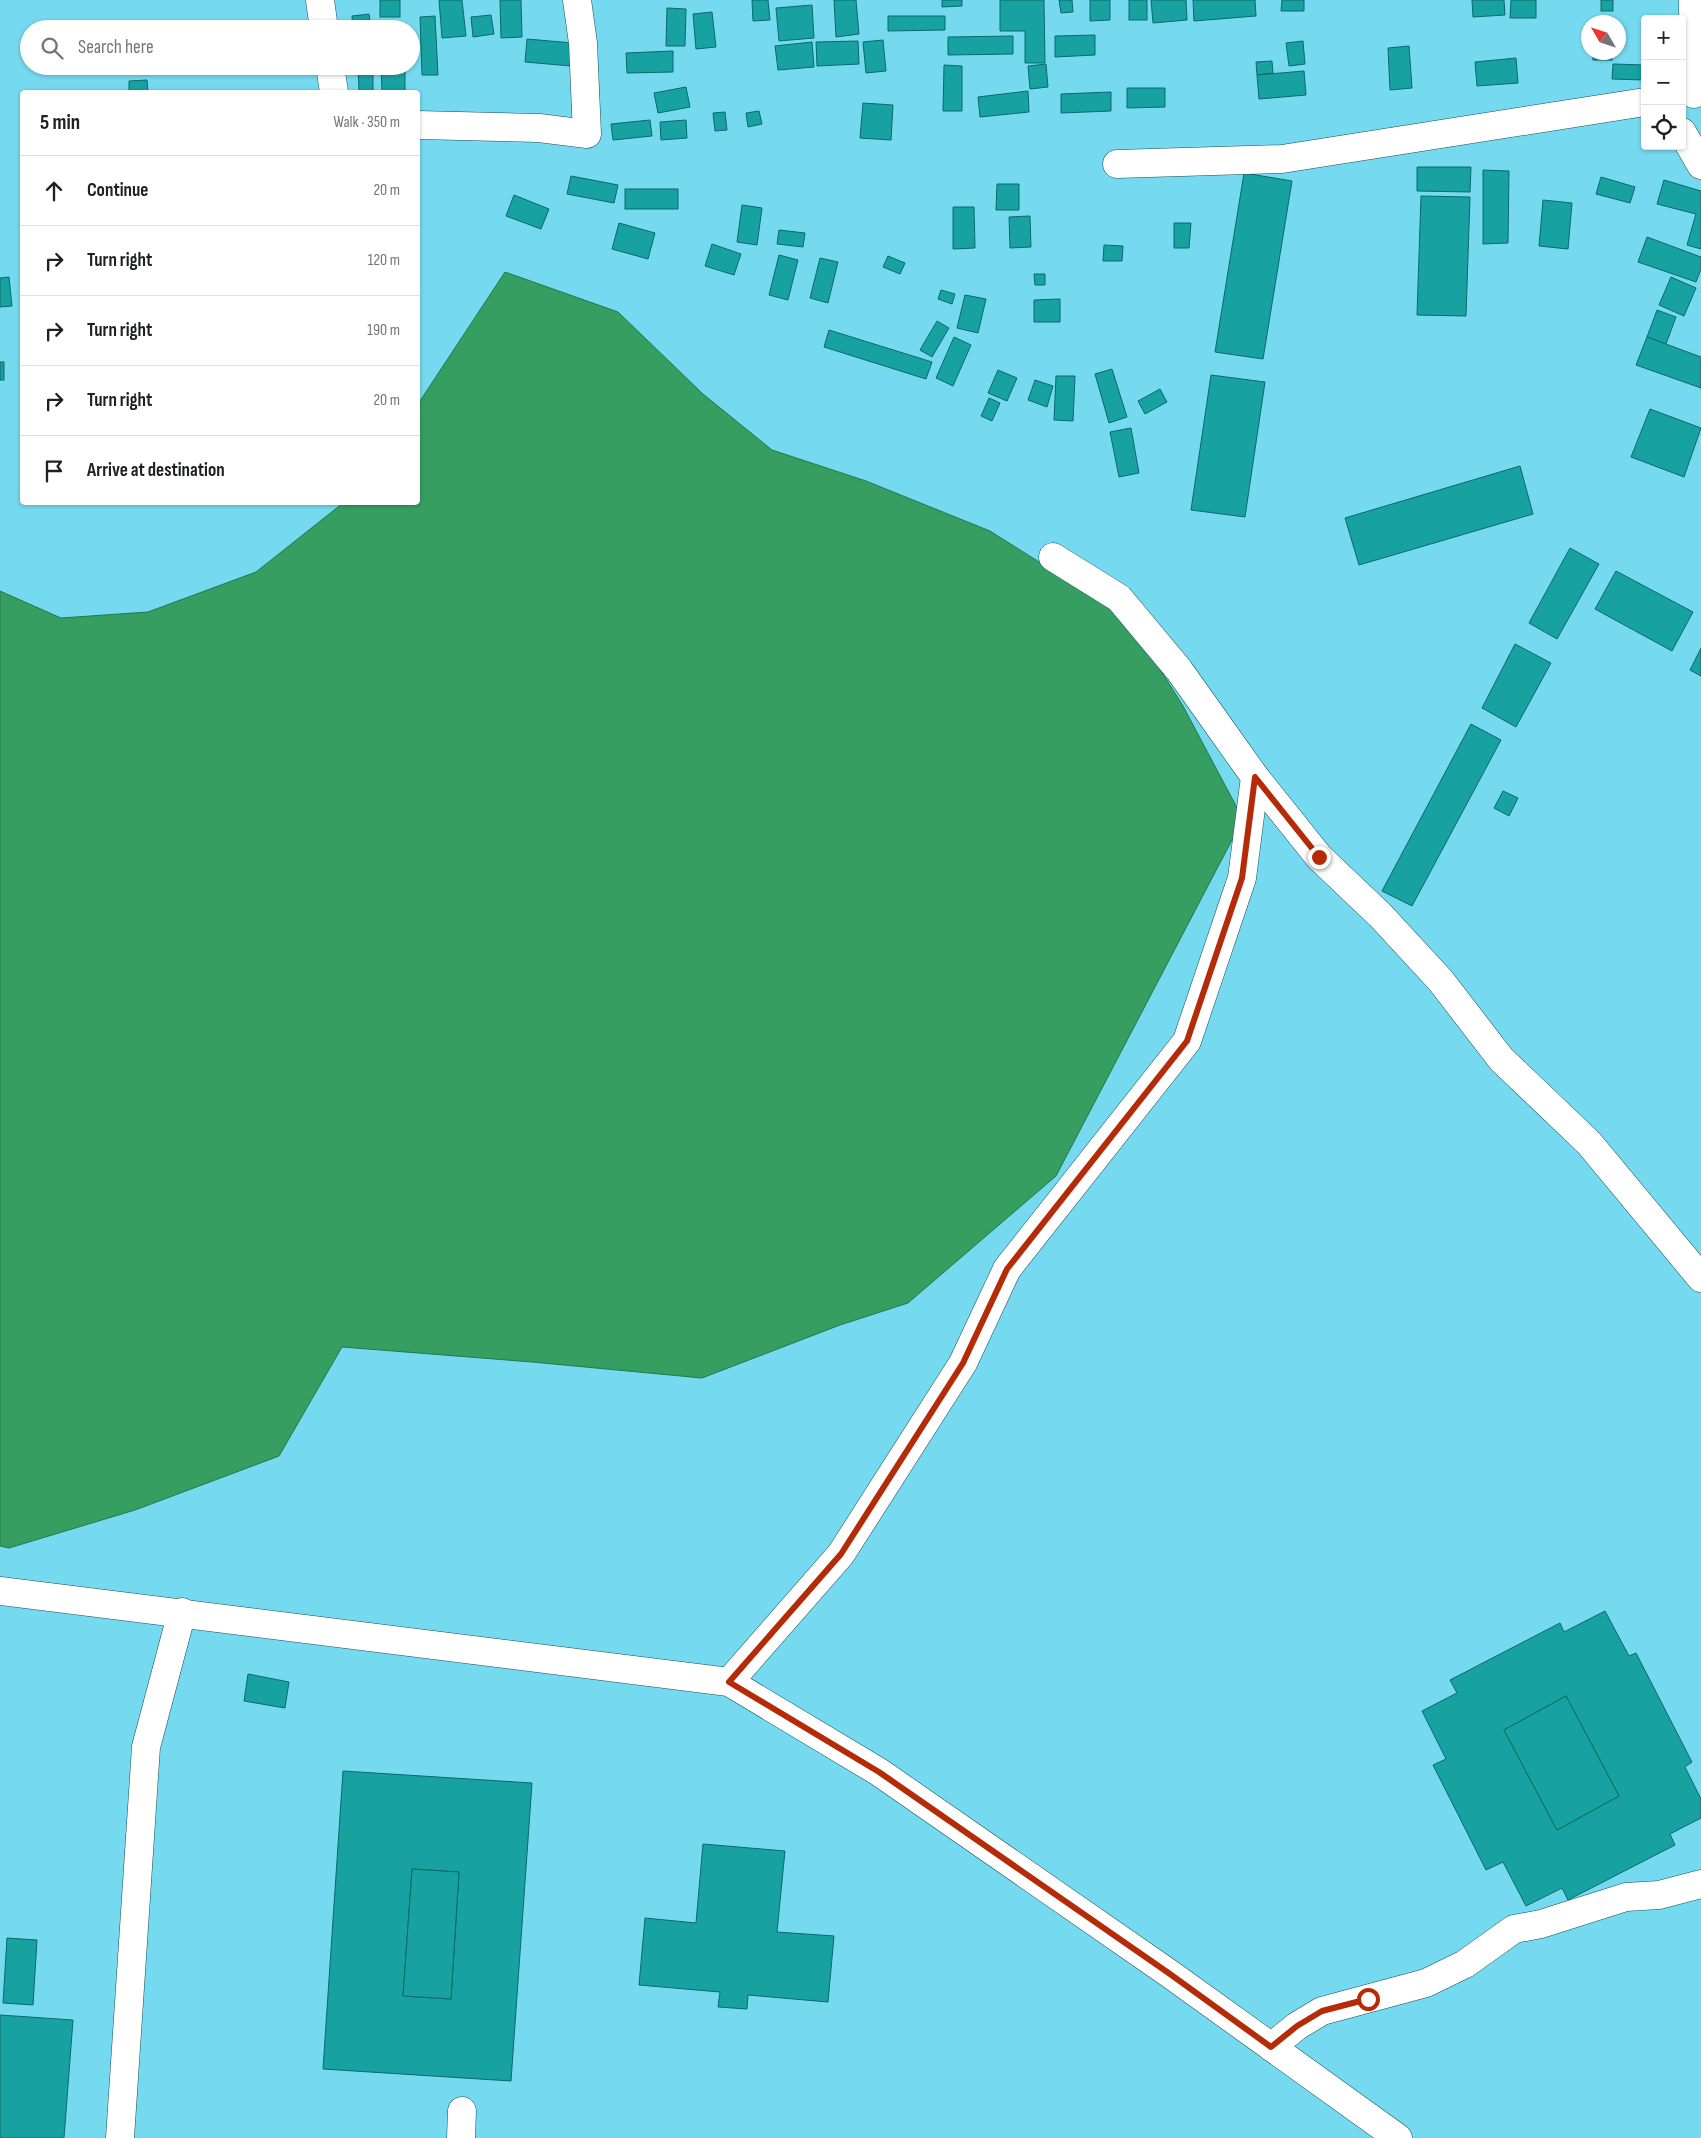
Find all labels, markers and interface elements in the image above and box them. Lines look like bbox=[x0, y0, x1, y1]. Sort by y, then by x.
north arrow bbox=[1581, 15, 1626, 60]
map controls bbox=[1641, 15, 1686, 150]
button: + bbox=[1641, 15, 1686, 60]
search box bbox=[20, 20, 420, 75]
icon: search bbox=[38, 34, 66, 62]
text: Search here bbox=[78, 36, 154, 59]
button: − bbox=[1641, 60, 1686, 105]
button: locate bbox=[1641, 105, 1686, 150]
text: 5 min bbox=[40, 110, 80, 135]
text: Walk · 350 m bbox=[333, 113, 400, 132]
icon: ahead bbox=[40, 177, 68, 205]
text: Continue bbox=[87, 179, 148, 202]
text: 20 m bbox=[373, 181, 400, 200]
icon: right bbox=[40, 247, 68, 275]
text: Turn right bbox=[87, 249, 152, 272]
text: 120 m bbox=[368, 251, 400, 270]
icon: right bbox=[40, 317, 68, 345]
text: Turn right bbox=[87, 319, 152, 342]
text: 190 m bbox=[367, 321, 400, 340]
icon: right bbox=[40, 387, 68, 415]
text: Turn right bbox=[87, 389, 152, 412]
text: 20 m bbox=[373, 391, 400, 410]
icon: arrive bbox=[40, 457, 68, 485]
text: Arrive at destination bbox=[87, 459, 225, 482]
route end bbox=[1308, 846, 1331, 869]
route start bbox=[1357, 1988, 1380, 2011]

